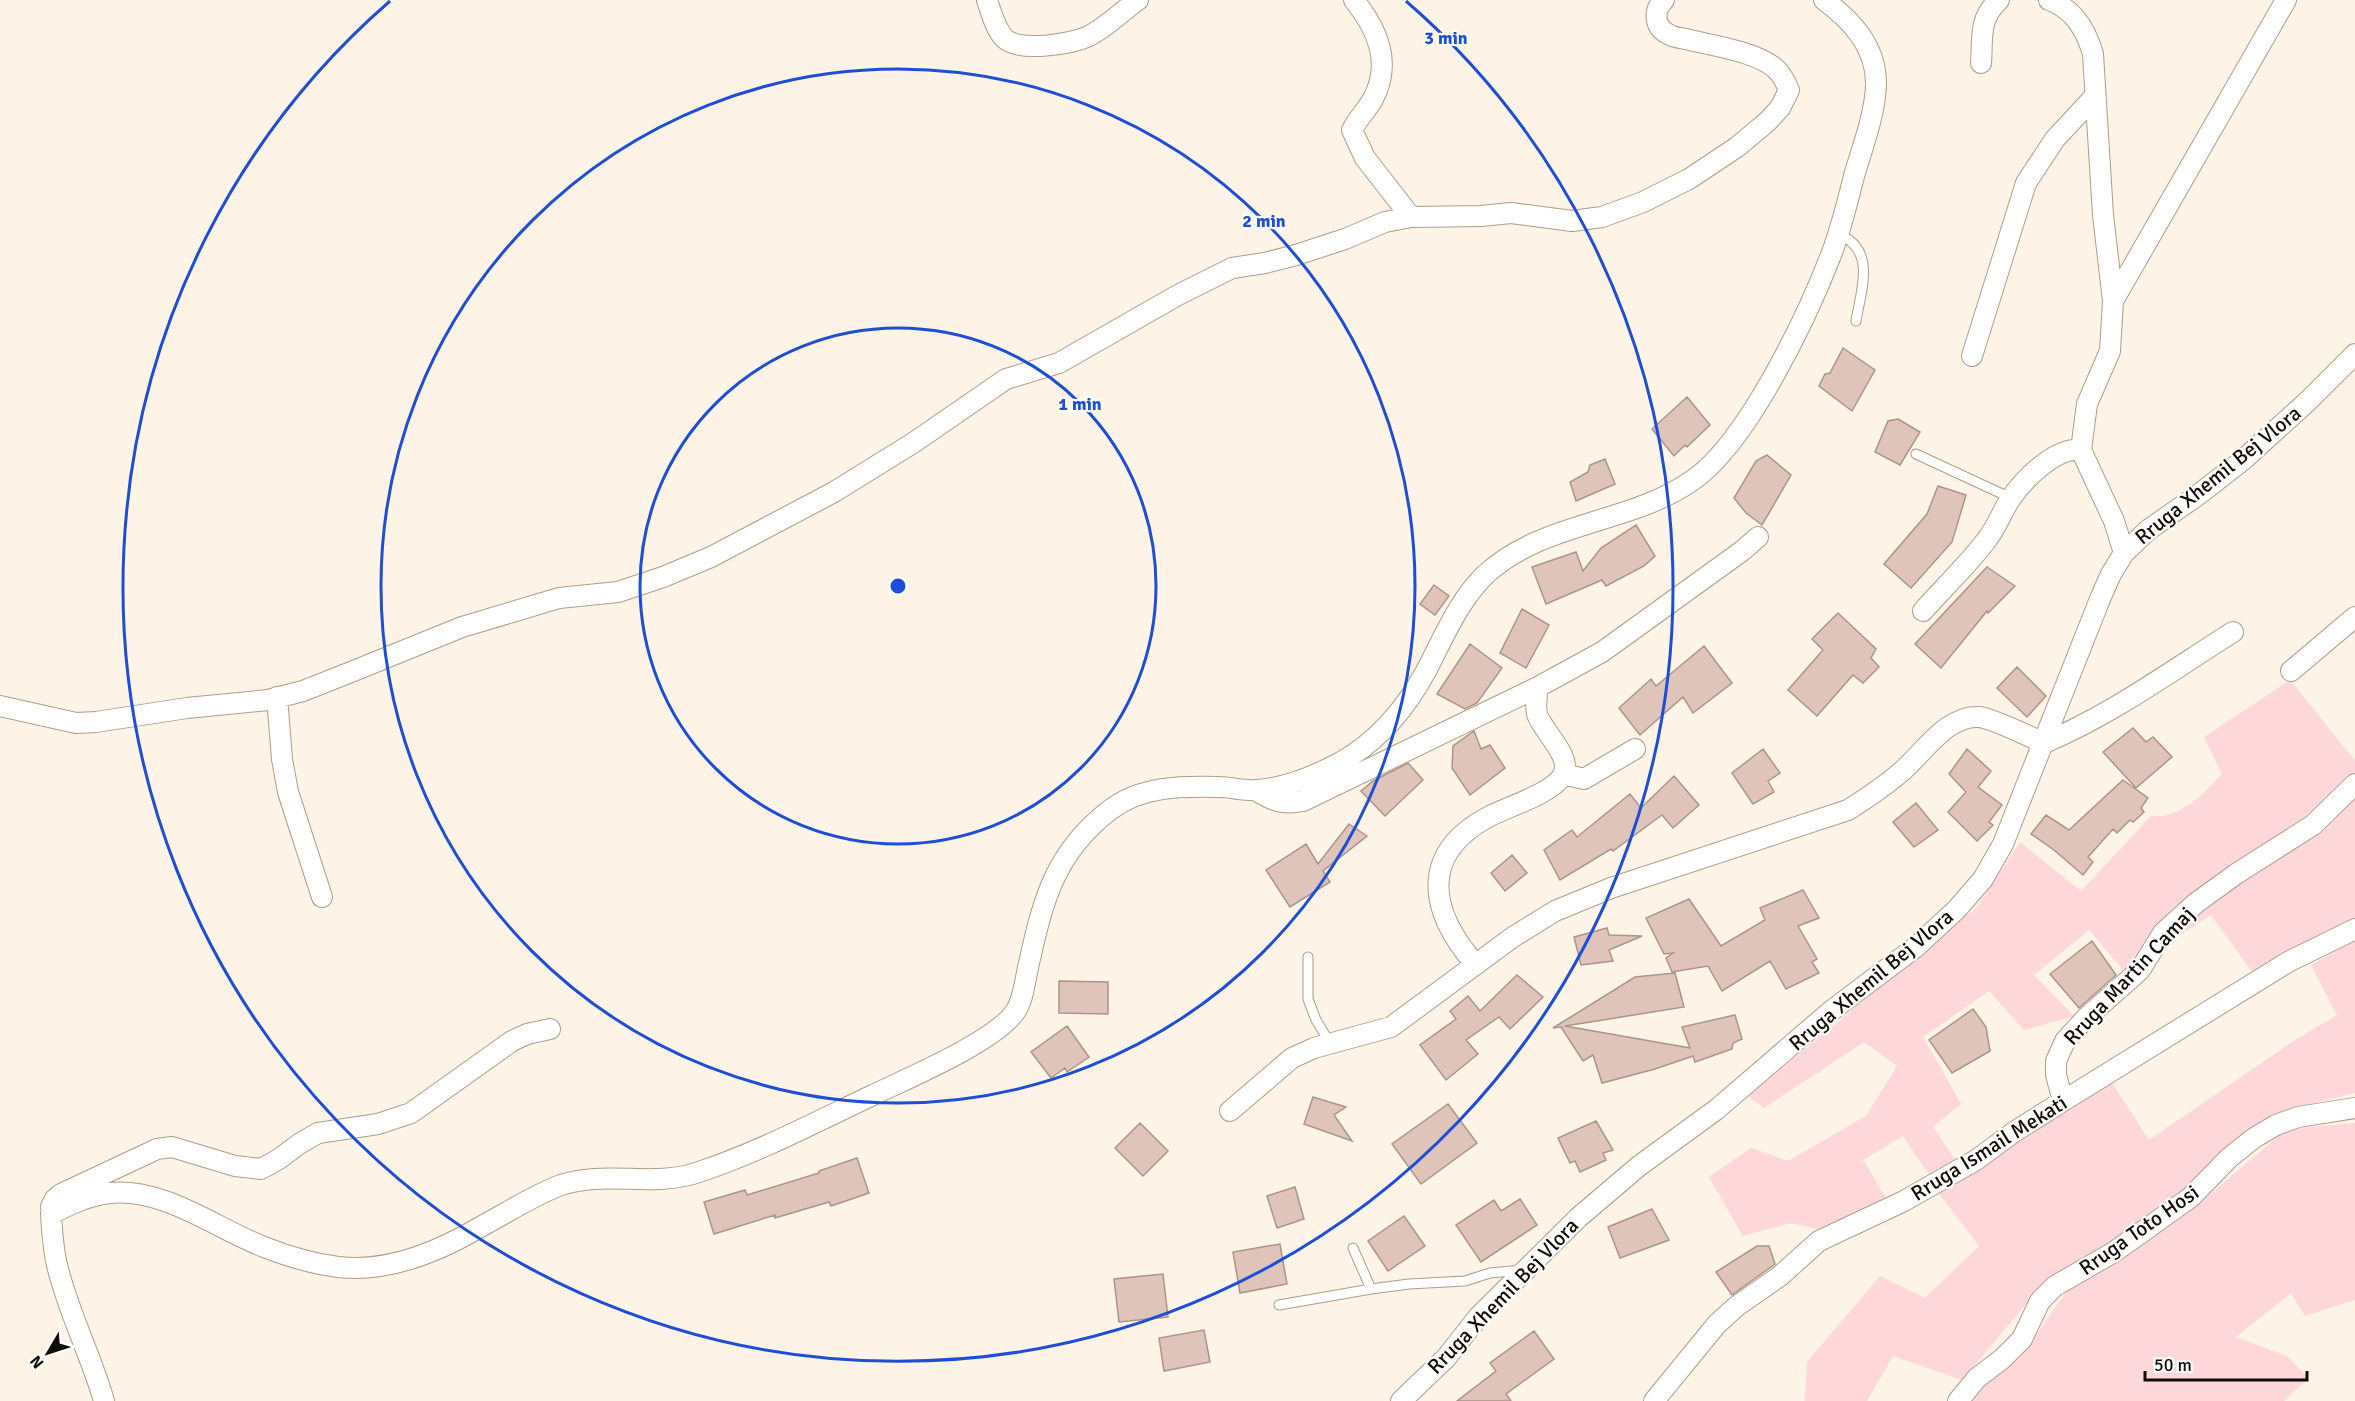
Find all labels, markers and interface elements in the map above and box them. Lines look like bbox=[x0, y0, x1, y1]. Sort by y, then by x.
text: 3 min bbox=[1424, 27, 1468, 49]
text: 2 min bbox=[1242, 210, 1286, 232]
text: 1 min bbox=[1058, 393, 1102, 415]
street label: Rruga Xhemil Bej Vlora bbox=[2130, 400, 2306, 550]
centre of rings bbox=[888, 576, 908, 596]
street label: Rruga Martin Camaj bbox=[2058, 901, 2200, 1051]
street label: Rruga Xhemil Bej Vlora bbox=[1784, 904, 1958, 1056]
street label: Rruga Ismail Mekati bbox=[1906, 1090, 2072, 1206]
street label: Rruga Toto Hosi bbox=[2074, 1179, 2204, 1281]
street label: Rruga Xhemil Bej Vlora bbox=[1422, 1213, 1584, 1379]
north arrow bbox=[18, 1323, 78, 1383]
scale bar bbox=[2145, 1344, 2307, 1382]
text: N bbox=[26, 1351, 48, 1372]
text: 50 m bbox=[2154, 1354, 2192, 1376]

